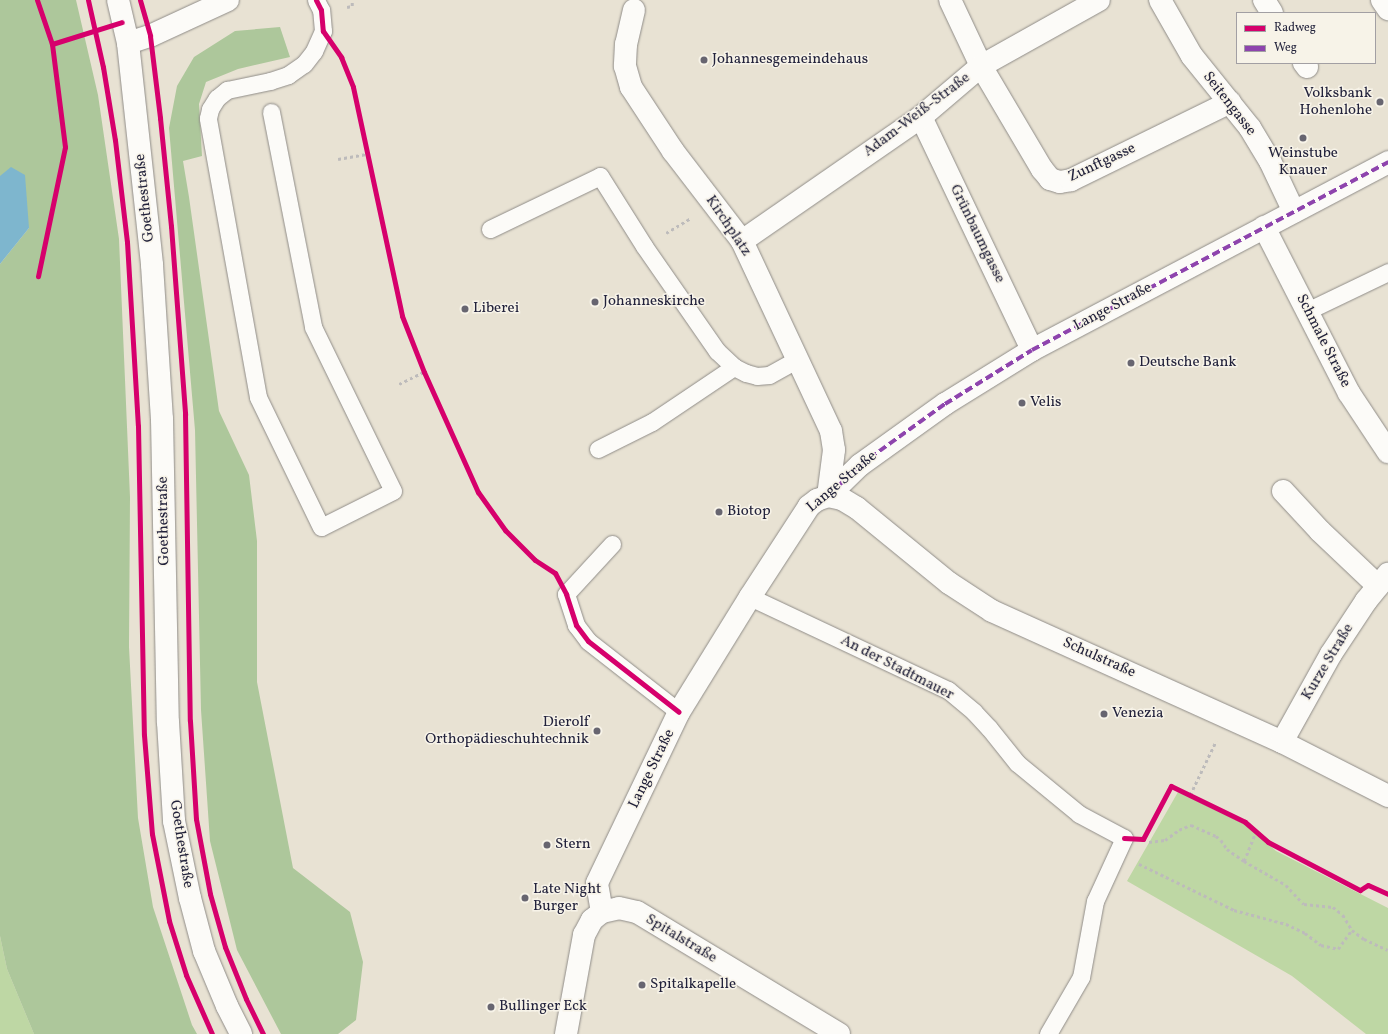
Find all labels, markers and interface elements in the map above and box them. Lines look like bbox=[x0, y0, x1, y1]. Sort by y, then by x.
legend bbox=[1236, 12, 1376, 64]
text: Radweg bbox=[1274, 20, 1316, 36]
text: Weg bbox=[1274, 40, 1297, 56]
place label: Johannesgemeindehaus bbox=[712, 51, 868, 69]
marker: Johannesgemeindehaus bbox=[699, 55, 709, 65]
street label: Seitengasse bbox=[1198, 68, 1260, 140]
street label: Adam-Weiß-Straße bbox=[860, 69, 974, 161]
place label: Volksbank Hohenlohe bbox=[1300, 84, 1372, 119]
marker: Volksbank Hohenlohe bbox=[1375, 97, 1385, 107]
marker: Weinstube Knauer bbox=[1298, 133, 1308, 143]
street label: Zunftgasse bbox=[1065, 140, 1139, 186]
place label: Weinstube Knauer bbox=[1268, 144, 1338, 179]
street label: Goethestraße bbox=[131, 153, 159, 243]
street label: Grünbaumgasse bbox=[945, 182, 1009, 286]
street label: Kirchplatz bbox=[701, 192, 755, 260]
street label: Lange Straße bbox=[1071, 279, 1155, 335]
street label: Schmale Straße bbox=[1292, 291, 1354, 391]
place label: Johanneskirche bbox=[603, 293, 705, 311]
marker: Johanneskirche bbox=[590, 297, 600, 307]
place label: Liberei bbox=[473, 300, 519, 318]
marker: Liberei bbox=[460, 304, 470, 314]
place label: Deutsche Bank bbox=[1139, 354, 1237, 372]
marker: Deutsche Bank bbox=[1126, 358, 1136, 368]
place label: Velis bbox=[1030, 394, 1061, 412]
marker: Velis bbox=[1017, 398, 1027, 408]
street label: Lange Straße bbox=[803, 447, 881, 517]
street label: Goethestraße bbox=[154, 476, 174, 566]
place label: Biotop bbox=[727, 503, 771, 521]
marker: Biotop bbox=[714, 507, 724, 517]
street label: Kurze Straße bbox=[1298, 621, 1358, 703]
street label: An der Stadtmauer bbox=[837, 632, 957, 704]
street label: Schulstraße bbox=[1060, 634, 1138, 682]
place label: Venezia bbox=[1112, 705, 1164, 723]
marker: Venezia bbox=[1099, 709, 1109, 719]
place label: Dierolf Orthopädieschuhtechnik bbox=[425, 713, 589, 748]
marker: Dierolf Orthopädieschuhtechnik bbox=[592, 726, 602, 736]
street label: Lange Straße bbox=[625, 726, 679, 812]
street label: Goethestraße bbox=[165, 799, 197, 889]
place label: Stern bbox=[555, 836, 591, 854]
marker: Stern bbox=[542, 840, 552, 850]
place label: Late Night Burger bbox=[533, 880, 601, 915]
marker: Late Night Burger bbox=[520, 893, 530, 903]
street label: Spitalstraße bbox=[642, 911, 720, 967]
place label: Spitalkapelle bbox=[650, 976, 736, 994]
marker: Spitalkapelle bbox=[637, 980, 647, 990]
place label: Bullinger Eck bbox=[499, 998, 587, 1016]
marker: Bullinger Eck bbox=[486, 1002, 496, 1012]

